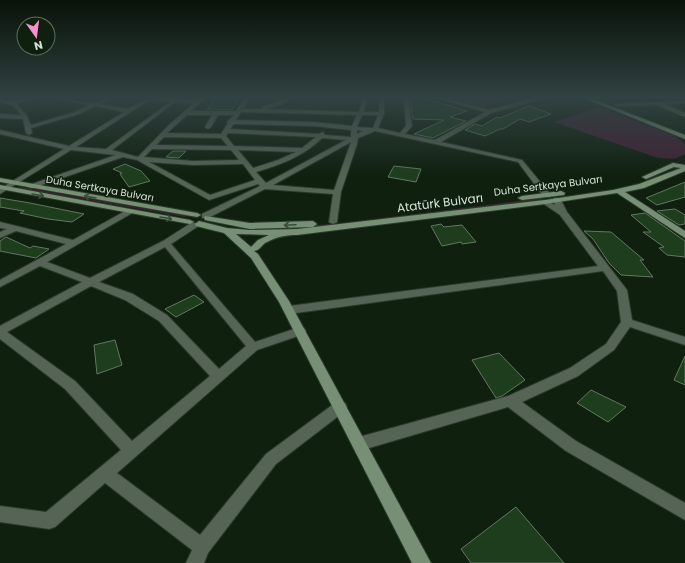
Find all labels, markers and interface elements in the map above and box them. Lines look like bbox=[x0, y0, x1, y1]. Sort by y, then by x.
north arrow bbox=[16, 16, 56, 56]
text: N bbox=[32, 37, 44, 54]
street label: Duha Sertkaya Bulvarı bbox=[493, 171, 603, 200]
street label: Duha Sertkaya Bulvarı bbox=[45, 172, 155, 205]
street label: Atatürk Bulvarı bbox=[396, 189, 484, 216]
one-way arrow bbox=[31, 191, 44, 199]
one-way arrow bbox=[84, 192, 97, 200]
one-way arrow bbox=[159, 214, 172, 222]
one-way arrow bbox=[284, 222, 297, 229]

